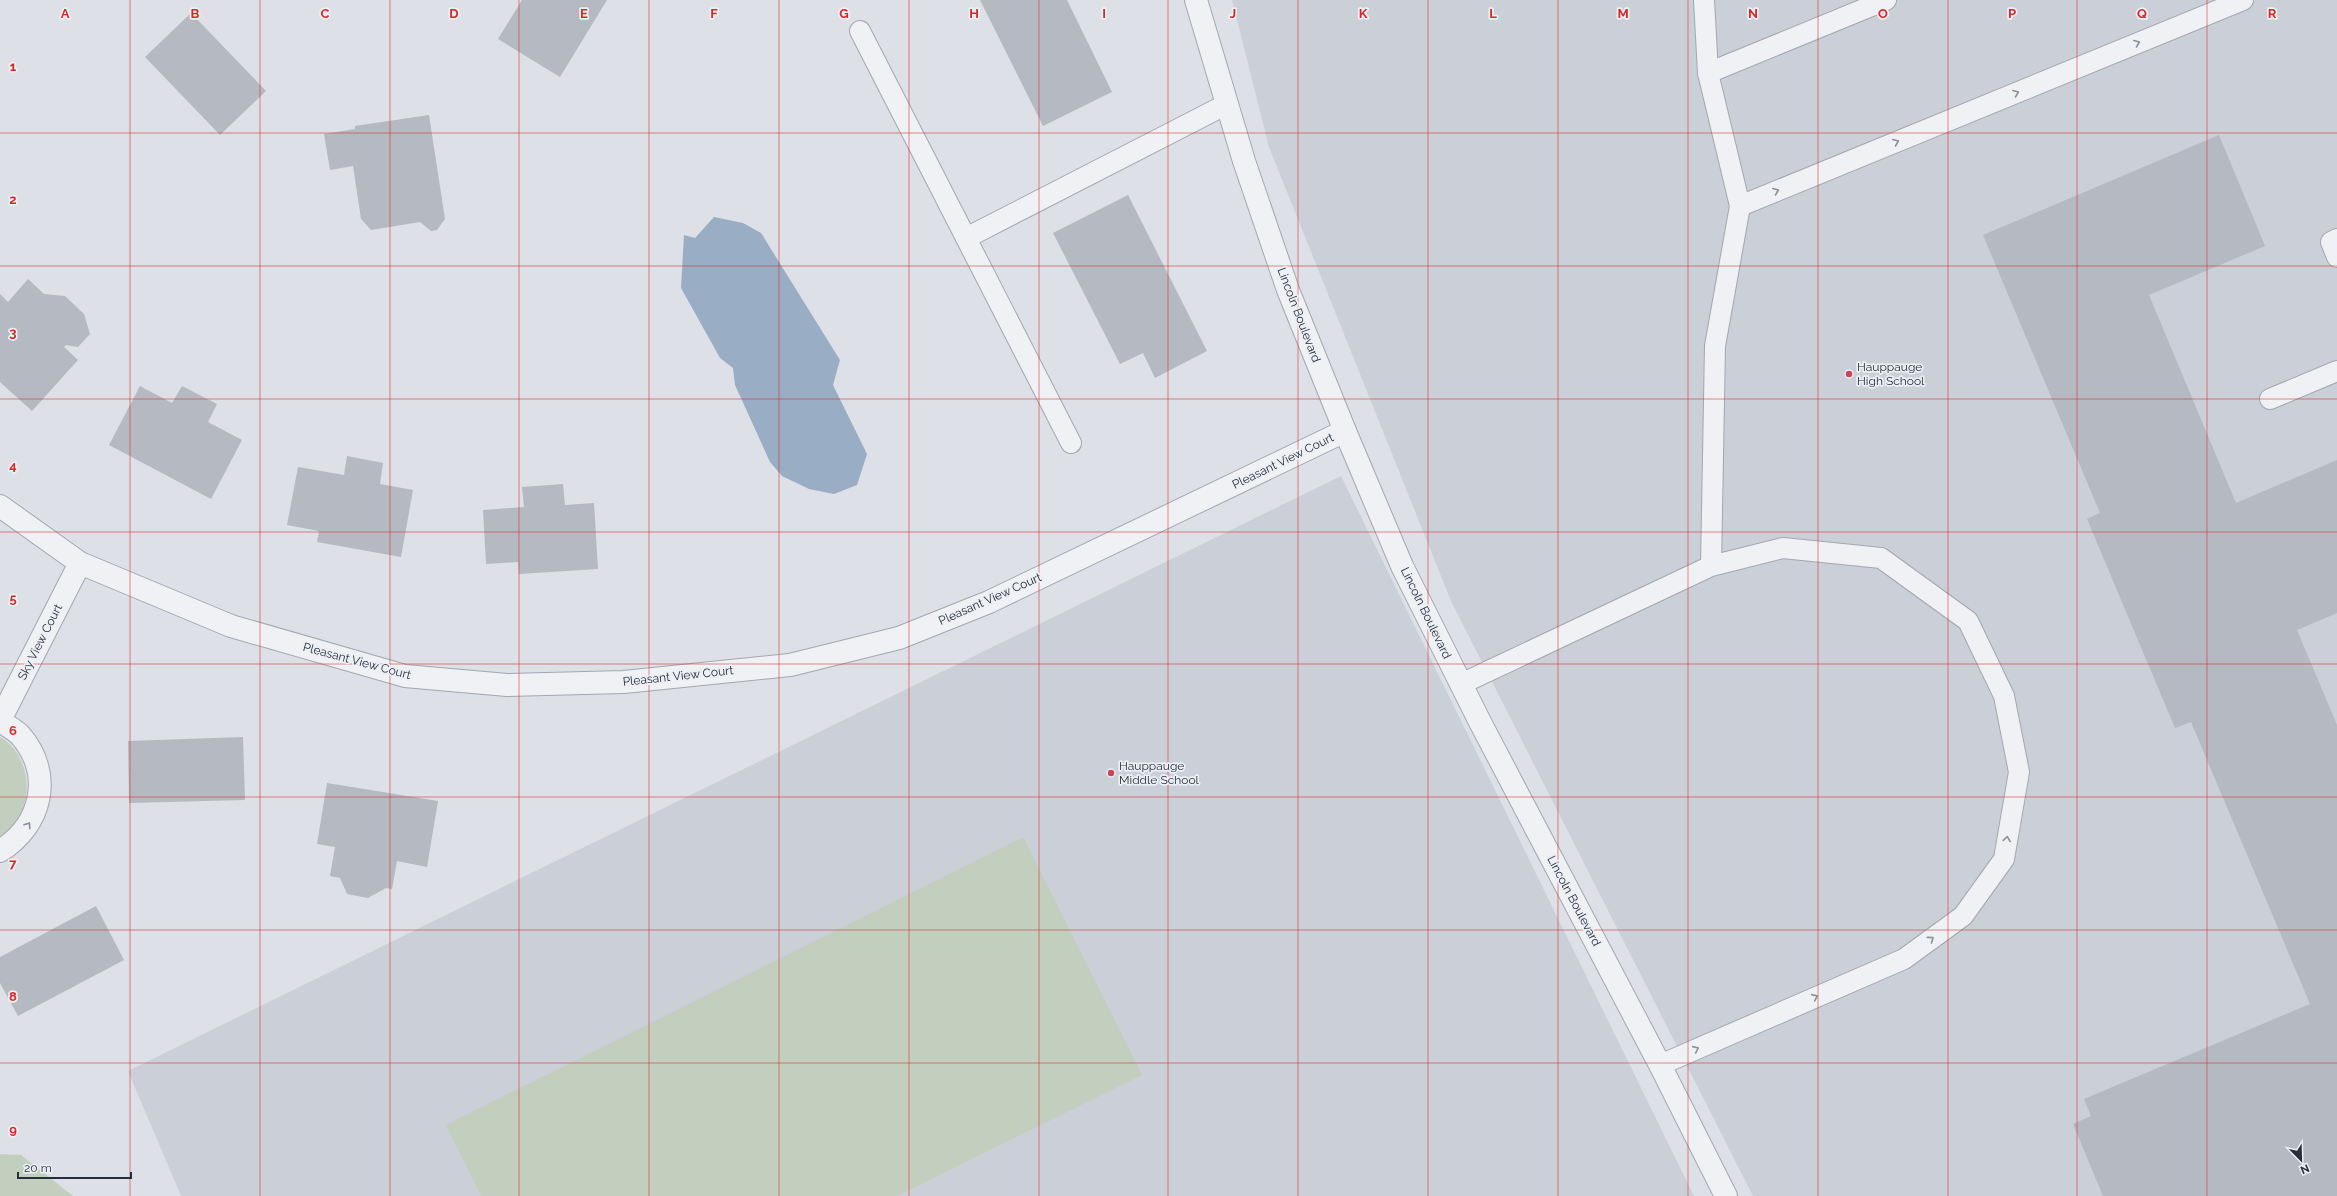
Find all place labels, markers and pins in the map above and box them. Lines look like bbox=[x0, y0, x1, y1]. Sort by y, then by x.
place label: Hauppauge High School bbox=[1857, 360, 1925, 388]
marker: Hauppauge High School bbox=[1844, 369, 1854, 379]
place label: Hauppauge Middle School bbox=[1119, 759, 1200, 787]
marker: Hauppauge Middle School bbox=[1106, 768, 1116, 778]

